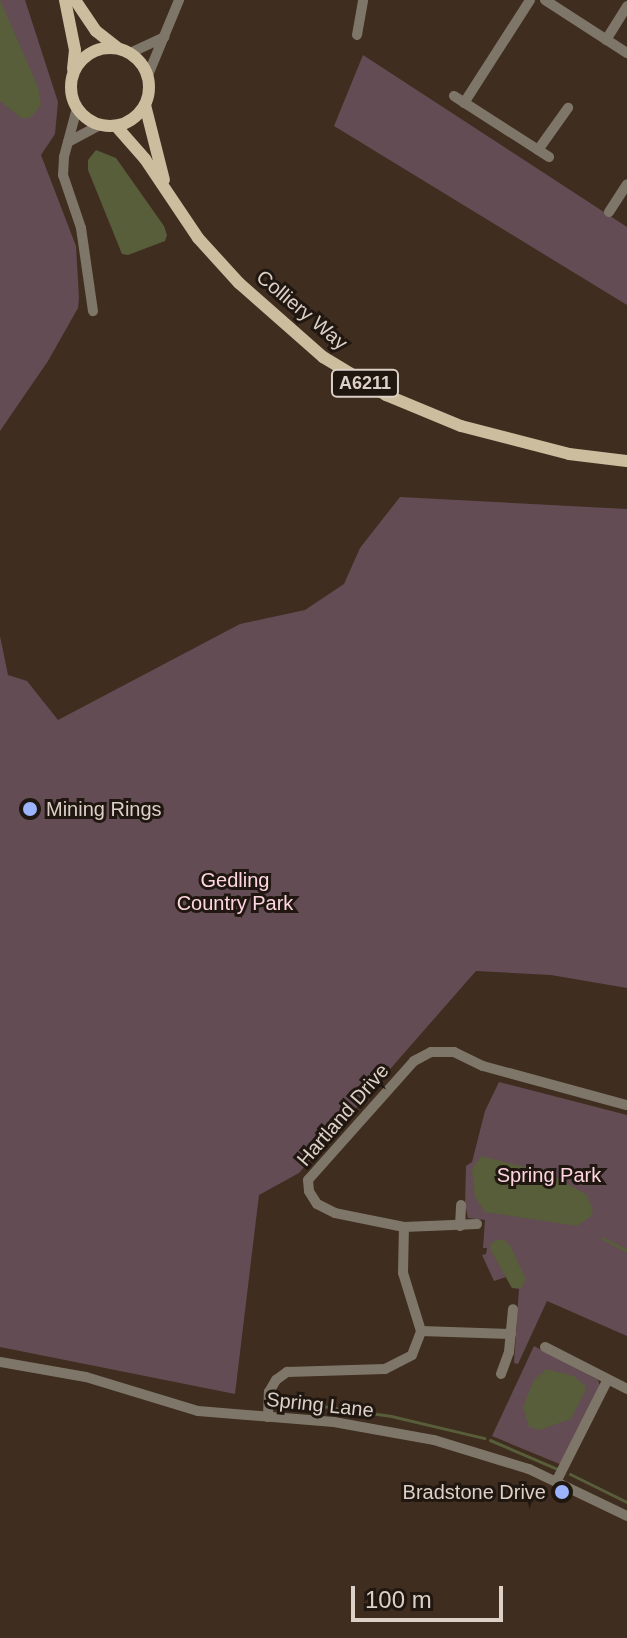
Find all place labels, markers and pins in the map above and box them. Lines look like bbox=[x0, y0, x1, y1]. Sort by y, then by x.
place label: Mining Rings bbox=[46, 797, 162, 821]
marker: Mining Rings bbox=[21, 800, 39, 818]
place label: Bradstone Drive bbox=[403, 1480, 546, 1504]
marker: Bradstone Drive bbox=[553, 1483, 571, 1501]

